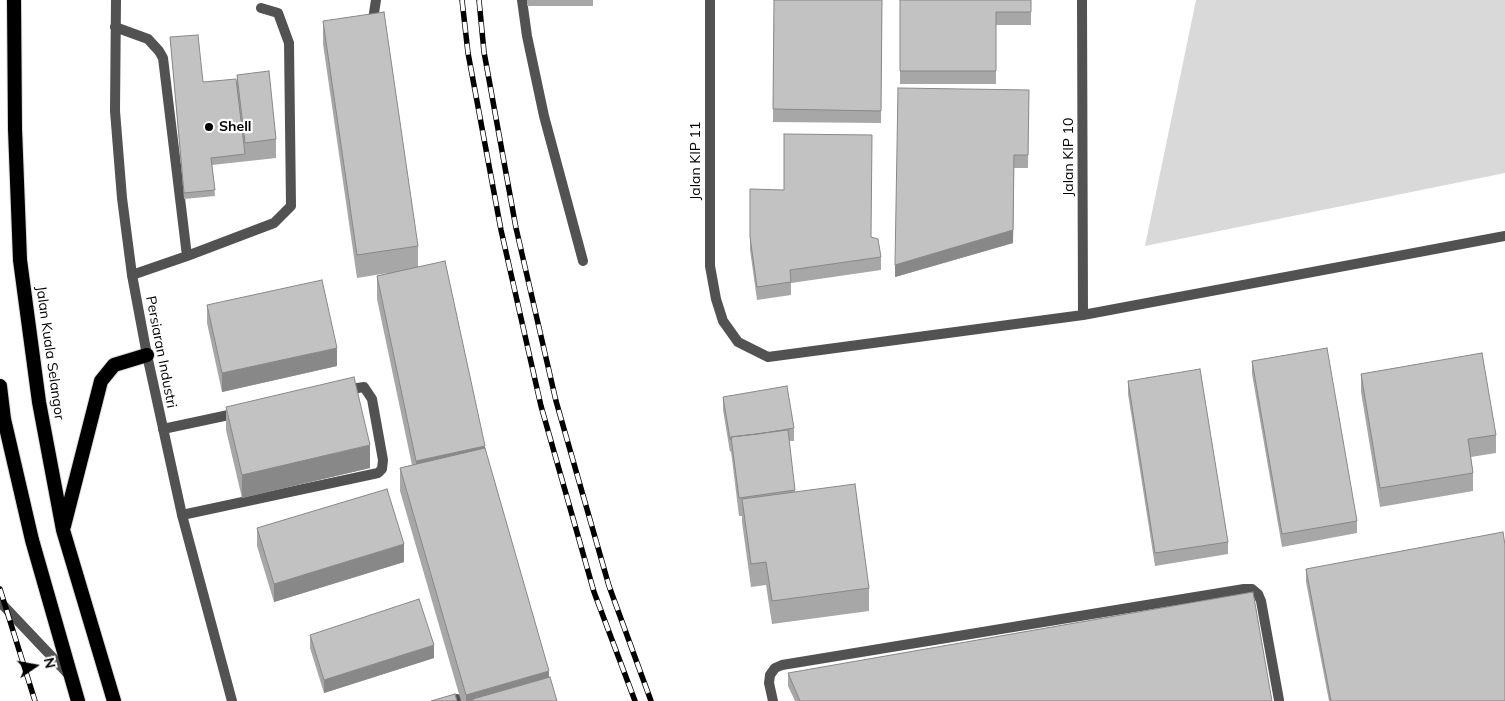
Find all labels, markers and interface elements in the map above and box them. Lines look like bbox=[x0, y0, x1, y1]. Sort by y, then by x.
street label: Jalan KIP 10 bbox=[1061, 118, 1077, 196]
place label: Shell bbox=[219, 119, 251, 135]
marker: Shell bbox=[203, 121, 215, 133]
street label: Jalan KIP 11 bbox=[688, 122, 704, 200]
street label: Jalan Kuala Selangor bbox=[32, 285, 68, 421]
street label: Persiaran Industri bbox=[142, 295, 180, 409]
north arrow bbox=[10, 641, 60, 691]
text: N bbox=[40, 656, 60, 670]

